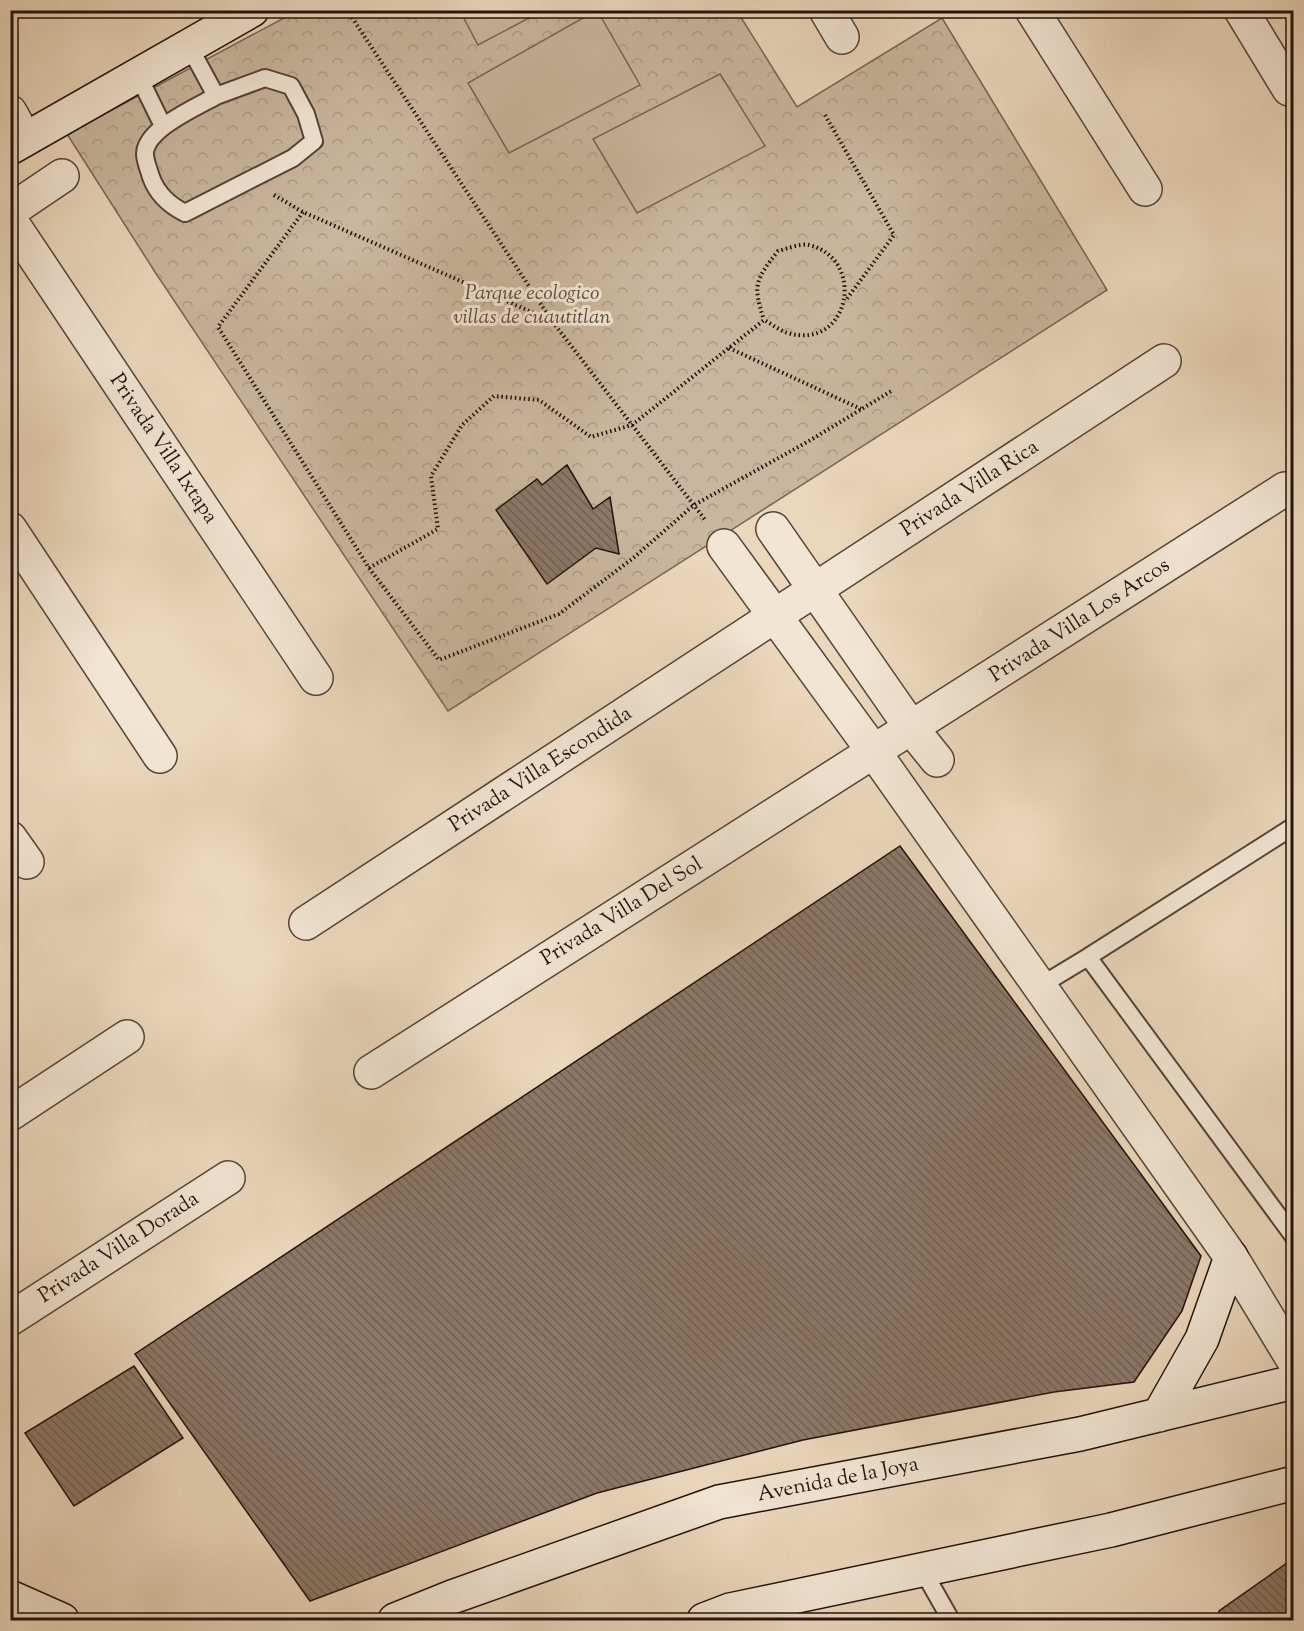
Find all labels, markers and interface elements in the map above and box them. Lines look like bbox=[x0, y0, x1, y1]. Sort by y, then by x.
park label: Parque ecologico villas de cuautitlan bbox=[453, 279, 611, 333]
street label: Privada Villa Ixtapa bbox=[102, 368, 225, 530]
street label: Privada Villa Rica bbox=[895, 433, 1045, 545]
street label: Privada Villa Los Arcos bbox=[984, 551, 1176, 691]
street label: Privada Villa Escondida bbox=[444, 699, 639, 840]
street label: Privada Villa Del Sol bbox=[535, 850, 709, 974]
street label: Privada Villa Dorada bbox=[33, 1185, 205, 1311]
street label: Avenida de la Joya bbox=[755, 1450, 921, 1510]

